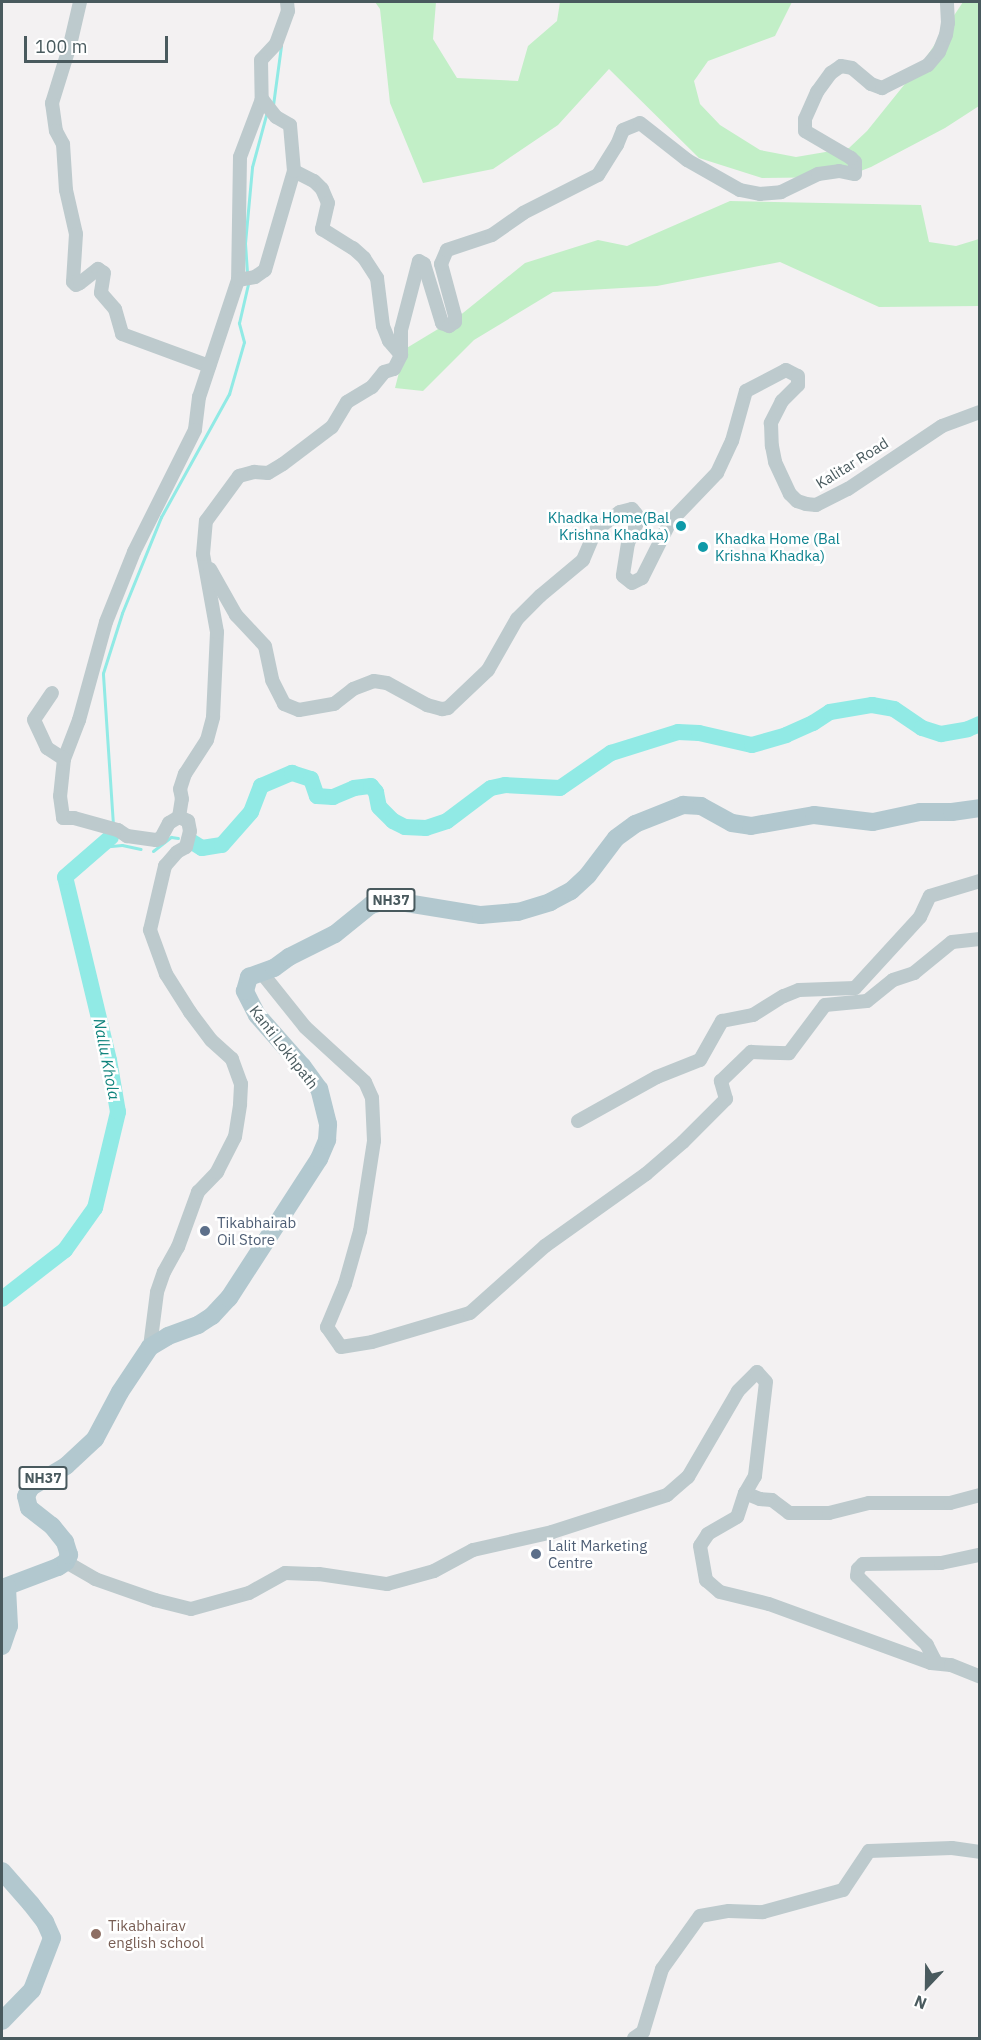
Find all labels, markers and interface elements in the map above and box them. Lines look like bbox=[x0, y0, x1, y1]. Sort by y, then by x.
scale bar bbox=[27, 24, 171, 62]
text: 100 m bbox=[35, 35, 87, 58]
street label: Kalitar Road bbox=[812, 434, 892, 492]
place label: Khadka Home(Bal Krishna Khadka) bbox=[548, 508, 669, 543]
marker: Khadka Home(Bal Krishna Khadka) bbox=[674, 519, 688, 533]
place label: Khadka Home (Bal Krishna Khadka) bbox=[715, 529, 840, 564]
marker: Khadka Home (Bal Krishna Khadka) bbox=[696, 540, 710, 554]
road number: NH37 bbox=[366, 889, 416, 911]
street label: Kanti Lokhpath bbox=[246, 1002, 322, 1092]
water label: Nallu Khola bbox=[90, 1017, 124, 1101]
place label: Tikabhairab Oil Store bbox=[217, 1213, 296, 1248]
marker: Tikabhairab Oil Store bbox=[198, 1224, 212, 1238]
road number: NH37 bbox=[18, 1467, 68, 1489]
place label: Lalit Marketing Centre bbox=[548, 1536, 647, 1571]
marker: Lalit Marketing Centre bbox=[529, 1547, 543, 1561]
place label: Tikabhairav english school bbox=[108, 1916, 204, 1951]
marker: Tikabhairav english school bbox=[89, 1927, 103, 1941]
north arrow bbox=[897, 1956, 957, 2016]
text: N bbox=[911, 1991, 929, 2014]

